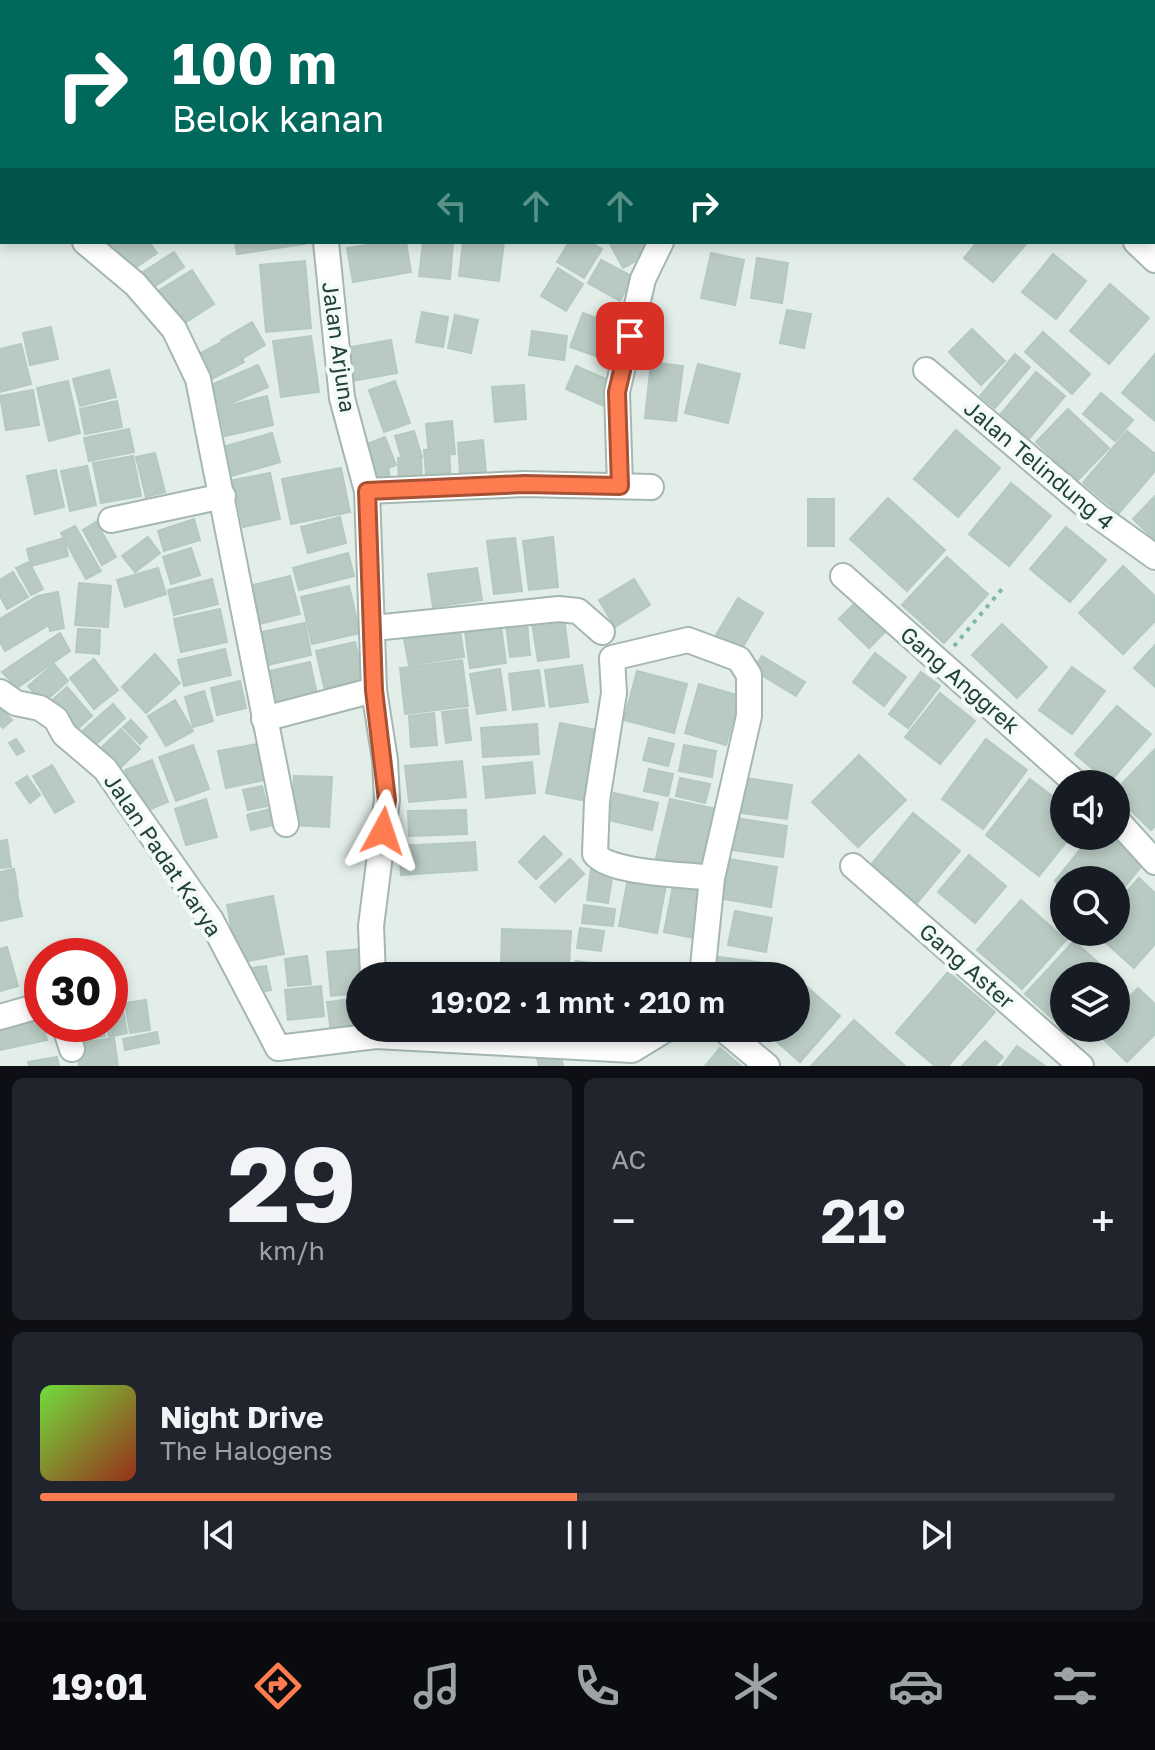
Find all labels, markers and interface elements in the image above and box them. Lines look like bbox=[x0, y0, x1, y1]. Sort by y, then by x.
text: 100 m bbox=[172, 29, 337, 96]
icon: right bbox=[40, 32, 144, 136]
text: Belok kanan bbox=[172, 97, 384, 140]
icon: left bbox=[430, 184, 474, 228]
icon: ahead bbox=[514, 184, 558, 228]
icon: ahead bbox=[598, 184, 642, 228]
icon: right bbox=[682, 184, 726, 228]
street label: Jalan Arjuna bbox=[317, 280, 362, 414]
pin bbox=[596, 302, 664, 370]
icon: arrive bbox=[608, 314, 652, 358]
street label: Jalan Telindung 4 bbox=[959, 394, 1120, 535]
street label: Gang Anggrek bbox=[895, 620, 1026, 739]
street label: Jalan Padat Karya bbox=[99, 768, 228, 941]
map controls bbox=[1050, 770, 1130, 1042]
button: sound bbox=[1050, 770, 1130, 850]
position arrow bbox=[341, 789, 425, 873]
button: search bbox=[1050, 866, 1130, 946]
street label: Gang Aster bbox=[914, 917, 1021, 1014]
speed limit sign: 30 bbox=[24, 938, 128, 1042]
button: layers bbox=[1050, 962, 1130, 1042]
text: 19:02 · 1 mnt · 210 m bbox=[431, 984, 725, 1020]
text: 29 bbox=[227, 1120, 356, 1245]
text: AC bbox=[612, 1144, 646, 1175]
text: 21° bbox=[821, 1184, 906, 1256]
text: − bbox=[612, 1194, 636, 1247]
text: + bbox=[1091, 1194, 1115, 1247]
text: km/h bbox=[259, 1235, 325, 1266]
text: Night Drive bbox=[160, 1399, 324, 1435]
text: The Halogens bbox=[160, 1435, 333, 1466]
icon: previous bbox=[197, 1513, 241, 1557]
icon: pause bbox=[555, 1513, 599, 1557]
icon: next bbox=[914, 1513, 958, 1557]
icon: directions bbox=[250, 1658, 306, 1714]
icon: music bbox=[409, 1658, 465, 1714]
icon: phone bbox=[569, 1658, 625, 1714]
icon: climate bbox=[728, 1658, 784, 1714]
icon: car bbox=[888, 1658, 944, 1714]
icon: filters bbox=[1047, 1658, 1103, 1714]
text: 19:01 bbox=[52, 1665, 147, 1708]

